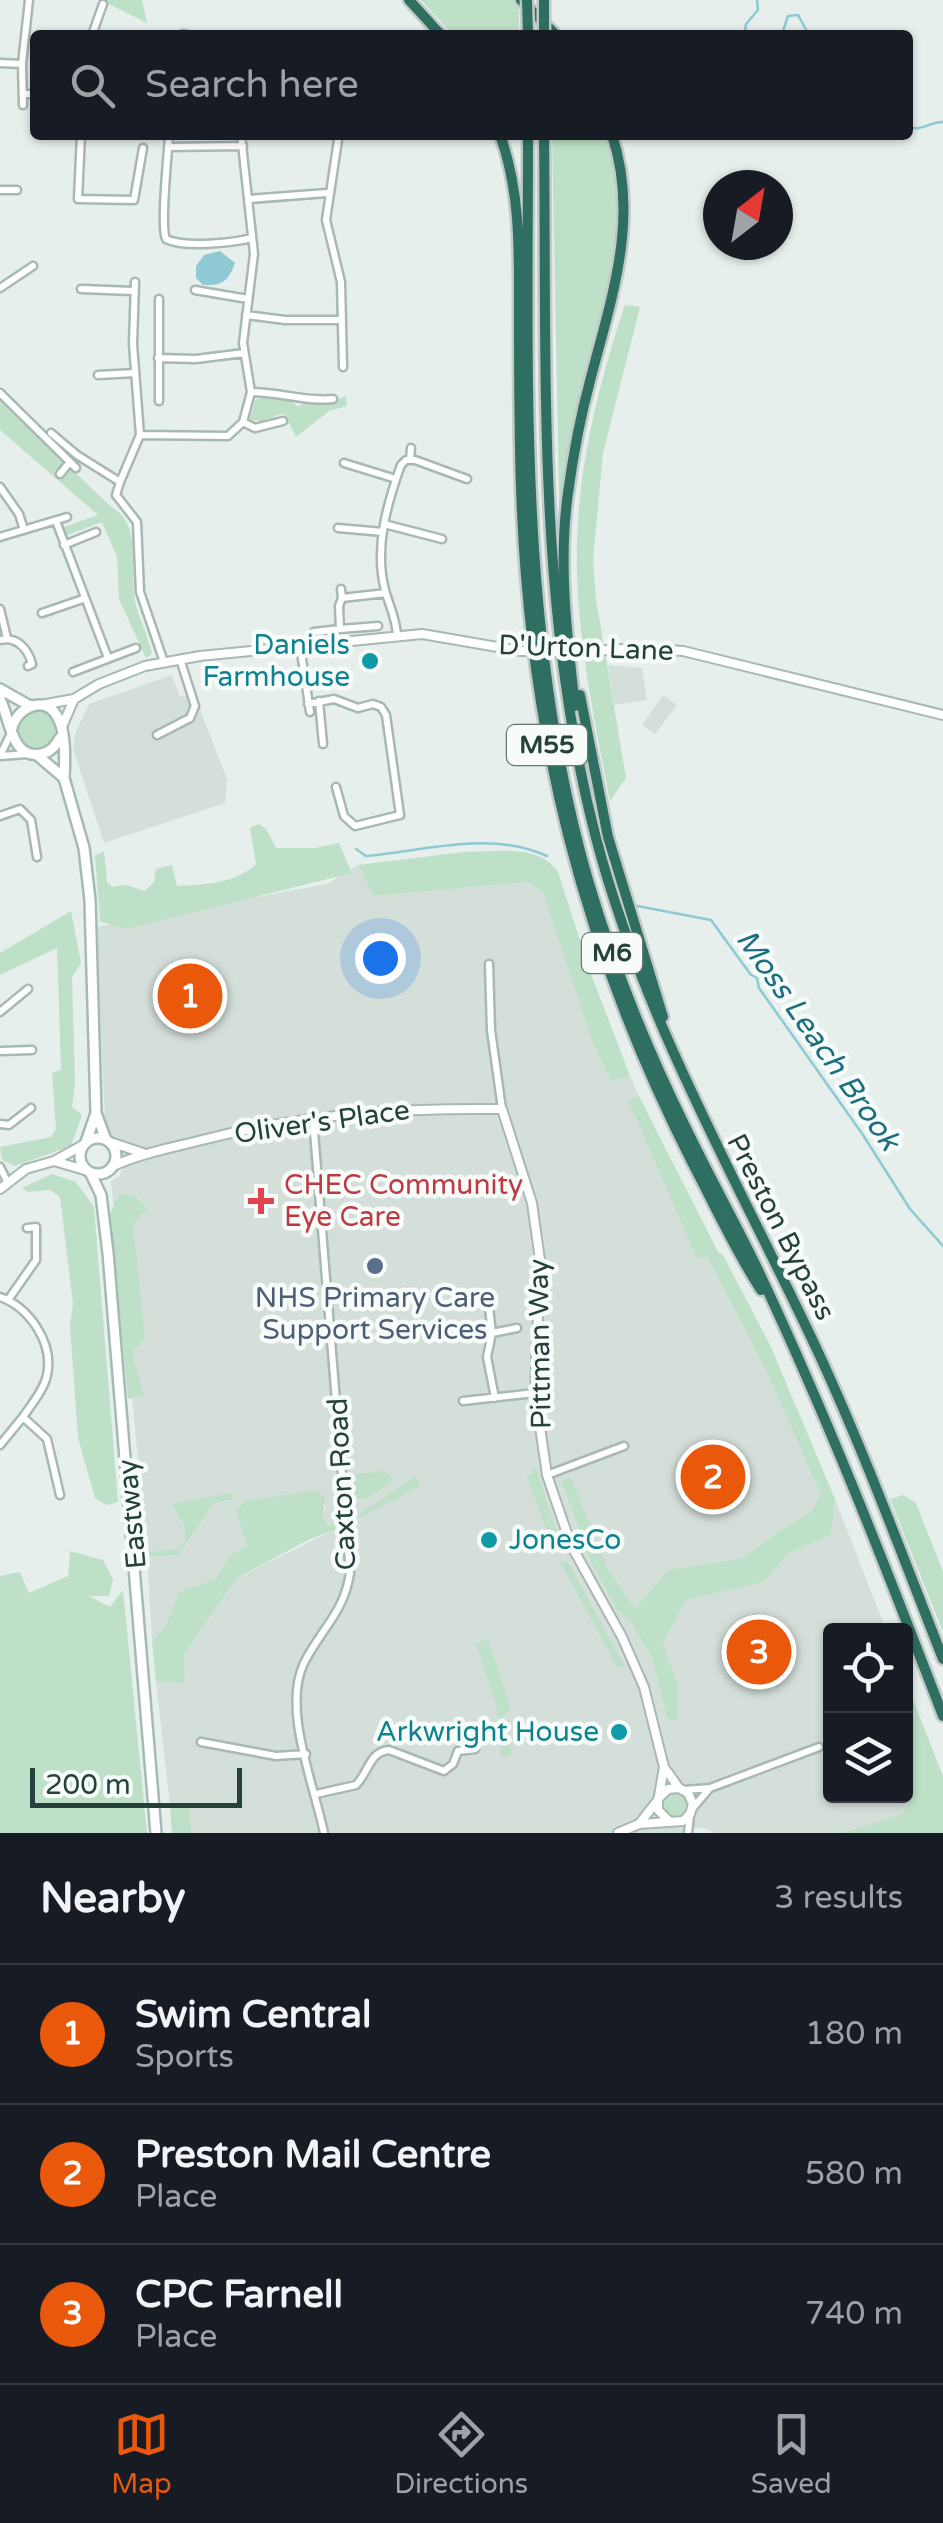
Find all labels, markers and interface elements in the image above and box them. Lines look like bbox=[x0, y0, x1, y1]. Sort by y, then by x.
search box bbox=[30, 30, 913, 140]
icon: search bbox=[65, 58, 120, 113]
text: Search here bbox=[145, 62, 359, 108]
north arrow bbox=[703, 170, 793, 260]
place label: Daniels Farmhouse bbox=[203, 628, 350, 694]
street label: D'Urton Lane bbox=[498, 628, 674, 668]
marker: Daniels Farmhouse bbox=[359, 650, 381, 672]
road number: M55 bbox=[507, 725, 587, 765]
water label: Moss Leach Brook bbox=[728, 922, 910, 1160]
your location bbox=[355, 933, 406, 984]
road number: M6 bbox=[582, 933, 642, 973]
pin: 1 bbox=[158, 958, 222, 1034]
street label: Oliver's Place bbox=[232, 1093, 412, 1151]
street label: Preston Bypass bbox=[719, 1128, 843, 1326]
place label: CHEC Community Eye Care bbox=[284, 1168, 523, 1234]
marker: CHEC Community Eye Care bbox=[248, 1188, 274, 1214]
marker: NHS Primary Care Support Services bbox=[364, 1255, 386, 1277]
street label: Pittman Way bbox=[522, 1258, 558, 1430]
place label: NHS Primary Care Support Services bbox=[255, 1281, 495, 1347]
street label: Caxton Road bbox=[321, 1397, 363, 1571]
pin: 2 bbox=[680, 1440, 746, 1514]
street label: Eastway bbox=[110, 1458, 154, 1570]
place label: JonesCo bbox=[509, 1523, 621, 1557]
marker: JonesCo bbox=[478, 1529, 500, 1551]
pin: 3 bbox=[726, 1614, 792, 1690]
map controls bbox=[823, 1623, 913, 1803]
button: locate bbox=[823, 1623, 913, 1713]
button: layers bbox=[823, 1713, 913, 1803]
place label: Arkwright House bbox=[376, 1715, 599, 1749]
marker: Arkwright House bbox=[608, 1721, 630, 1743]
scale bar bbox=[30, 1763, 242, 1808]
text: 200 m bbox=[45, 1768, 131, 1802]
text: Nearby bbox=[40, 1873, 185, 1924]
text: 3 results bbox=[774, 1879, 903, 1917]
text: Swim Central bbox=[135, 1992, 371, 2038]
text: 1 bbox=[62, 2015, 83, 2053]
text: 180 m bbox=[805, 2015, 903, 2053]
text: Sports bbox=[135, 2038, 234, 2076]
text: Preston Mail Centre bbox=[135, 2132, 491, 2178]
text: 2 bbox=[62, 2155, 83, 2193]
text: 580 m bbox=[805, 2155, 903, 2193]
text: Place bbox=[135, 2178, 217, 2216]
text: CPC Farnell bbox=[135, 2272, 343, 2318]
text: 3 bbox=[62, 2295, 83, 2333]
text: 740 m bbox=[805, 2295, 903, 2333]
text: Place bbox=[135, 2318, 217, 2356]
tab: Map bbox=[111, 2407, 172, 2501]
tab: Directions bbox=[394, 2407, 528, 2501]
tab: Saved bbox=[751, 2407, 832, 2501]

